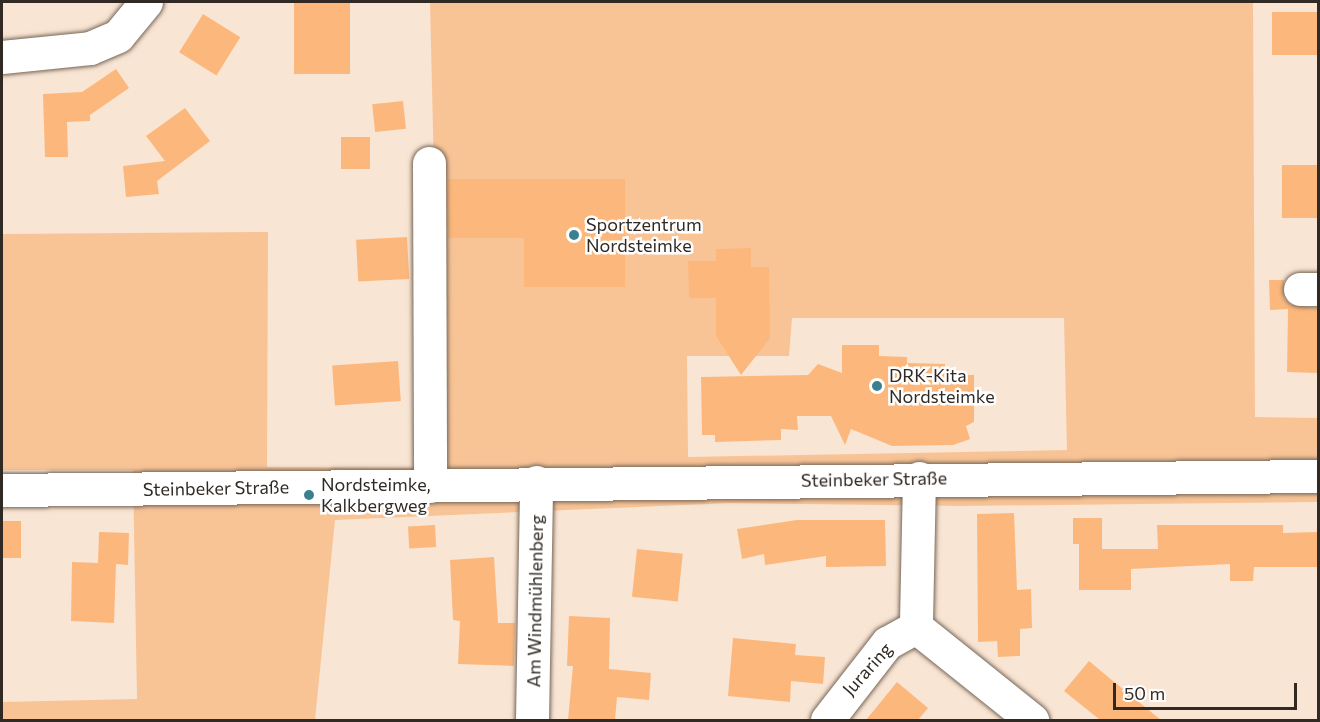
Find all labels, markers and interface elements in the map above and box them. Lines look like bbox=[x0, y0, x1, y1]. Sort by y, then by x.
place label: Sportzentrum Nordsteimke bbox=[586, 214, 702, 256]
marker: Sportzentrum Nordsteimke bbox=[567, 228, 581, 242]
place label: DRK-Kita Nordsteimke bbox=[889, 365, 995, 407]
marker: DRK-Kita Nordsteimke bbox=[870, 379, 884, 393]
street label: Steinbeker Straße bbox=[801, 467, 947, 491]
place label: Nordsteimke, Kalkbergweg bbox=[321, 474, 431, 516]
street label: Steinbeker Straße bbox=[143, 476, 289, 500]
marker: Nordsteimke, Kalkbergweg bbox=[302, 488, 316, 502]
street label: Am Windmühlenberg bbox=[523, 514, 547, 688]
street label: Juraring bbox=[838, 638, 896, 700]
scale bar bbox=[1116, 671, 1300, 709]
text: 50 m bbox=[1124, 682, 1165, 704]

